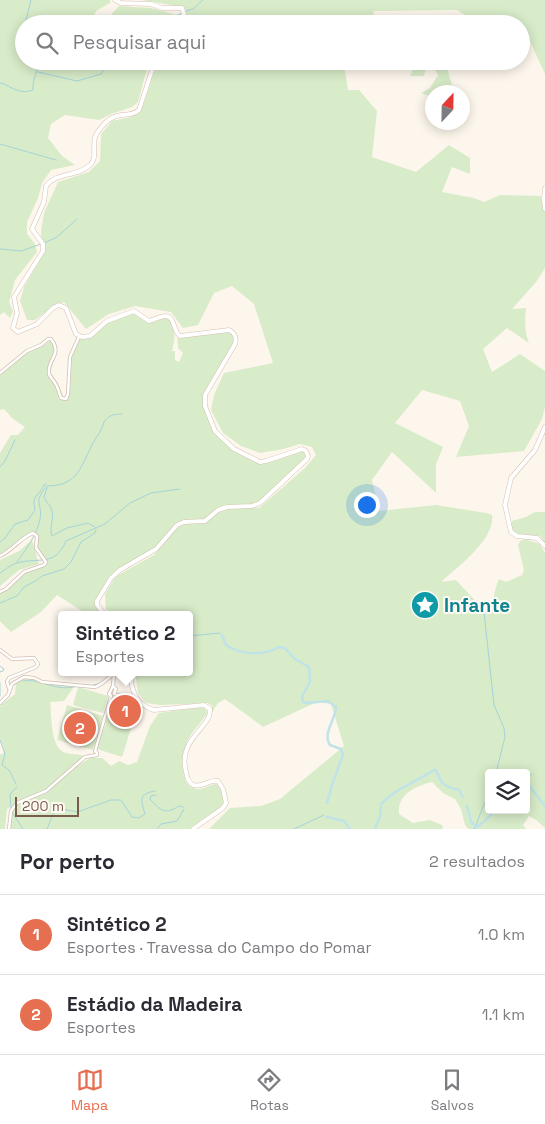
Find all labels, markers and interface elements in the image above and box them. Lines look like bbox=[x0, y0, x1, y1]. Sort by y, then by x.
search box bbox=[15, 15, 530, 70]
icon: search bbox=[33, 29, 61, 57]
text: Pesquisar aqui bbox=[73, 30, 206, 55]
north arrow bbox=[425, 85, 470, 130]
your location bbox=[354, 492, 380, 518]
place icon: Infante bbox=[410, 590, 440, 620]
place label: Infante bbox=[444, 593, 510, 618]
popup bbox=[58, 611, 193, 676]
text: Sintético 2 bbox=[76, 621, 175, 646]
text: Esportes bbox=[76, 646, 144, 667]
pin: 1 bbox=[109, 692, 141, 730]
pin: 2 bbox=[64, 709, 96, 747]
map controls bbox=[485, 769, 530, 814]
button: layers bbox=[485, 769, 530, 814]
scale bar bbox=[15, 794, 79, 817]
text: 200 m bbox=[22, 797, 64, 815]
text: Por perto bbox=[20, 848, 115, 875]
text: 2 resultados bbox=[429, 851, 525, 872]
text: Sintético 2 bbox=[67, 912, 167, 937]
text: 1 bbox=[32, 924, 40, 945]
text: 1.0 km bbox=[478, 924, 525, 945]
text: Esportes · Travessa do Campo do Pomar bbox=[67, 937, 371, 958]
text: Estádio da Madeira bbox=[67, 992, 242, 1017]
text: 2 bbox=[31, 1004, 41, 1025]
text: 1.1 km bbox=[482, 1004, 525, 1025]
text: Esportes bbox=[67, 1017, 136, 1038]
tab: Mapa bbox=[71, 1066, 108, 1114]
tab: Rotas bbox=[250, 1066, 289, 1114]
tab: Salvos bbox=[431, 1066, 474, 1114]

